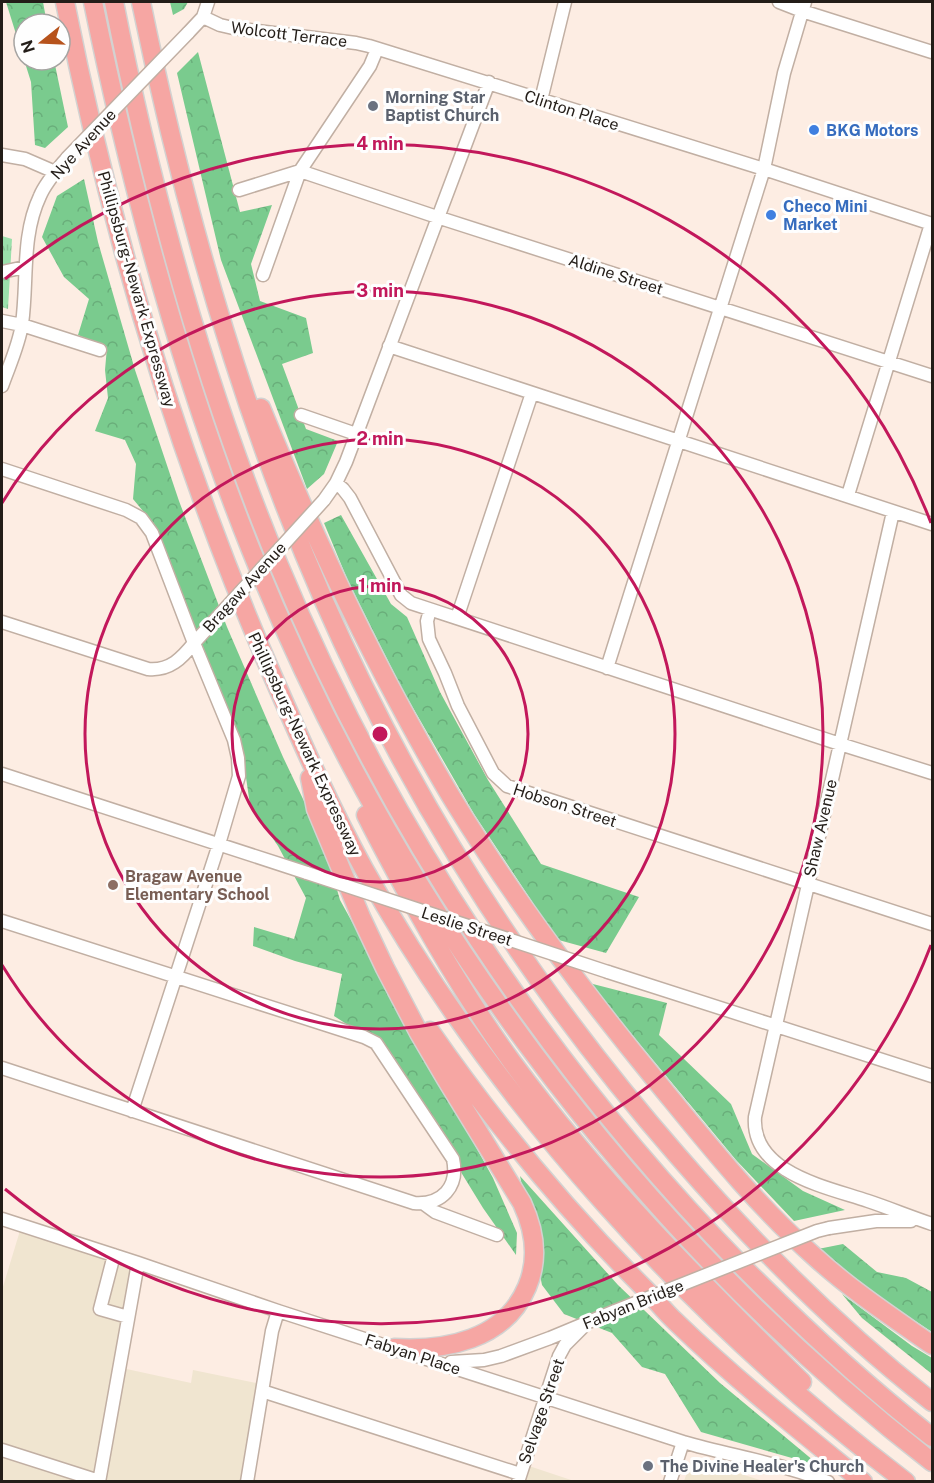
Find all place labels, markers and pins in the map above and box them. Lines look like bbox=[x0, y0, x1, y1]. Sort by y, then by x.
place label: Morning Star Baptist Church bbox=[385, 88, 499, 125]
marker: Morning Star Baptist Church bbox=[366, 99, 380, 113]
place label: BKG Motors bbox=[826, 121, 918, 140]
marker: BKG Motors bbox=[807, 123, 821, 137]
place label: Checo Mini Market bbox=[783, 197, 867, 234]
marker: Checo Mini Market bbox=[764, 208, 778, 222]
centre of rings bbox=[370, 724, 390, 744]
place label: Bragaw Avenue Elementary School bbox=[125, 867, 270, 904]
marker: Bragaw Avenue Elementary School bbox=[106, 878, 120, 892]
place label: The Divine Healer's Church bbox=[660, 1457, 864, 1476]
marker: The Divine Healer's Church bbox=[641, 1459, 655, 1473]

